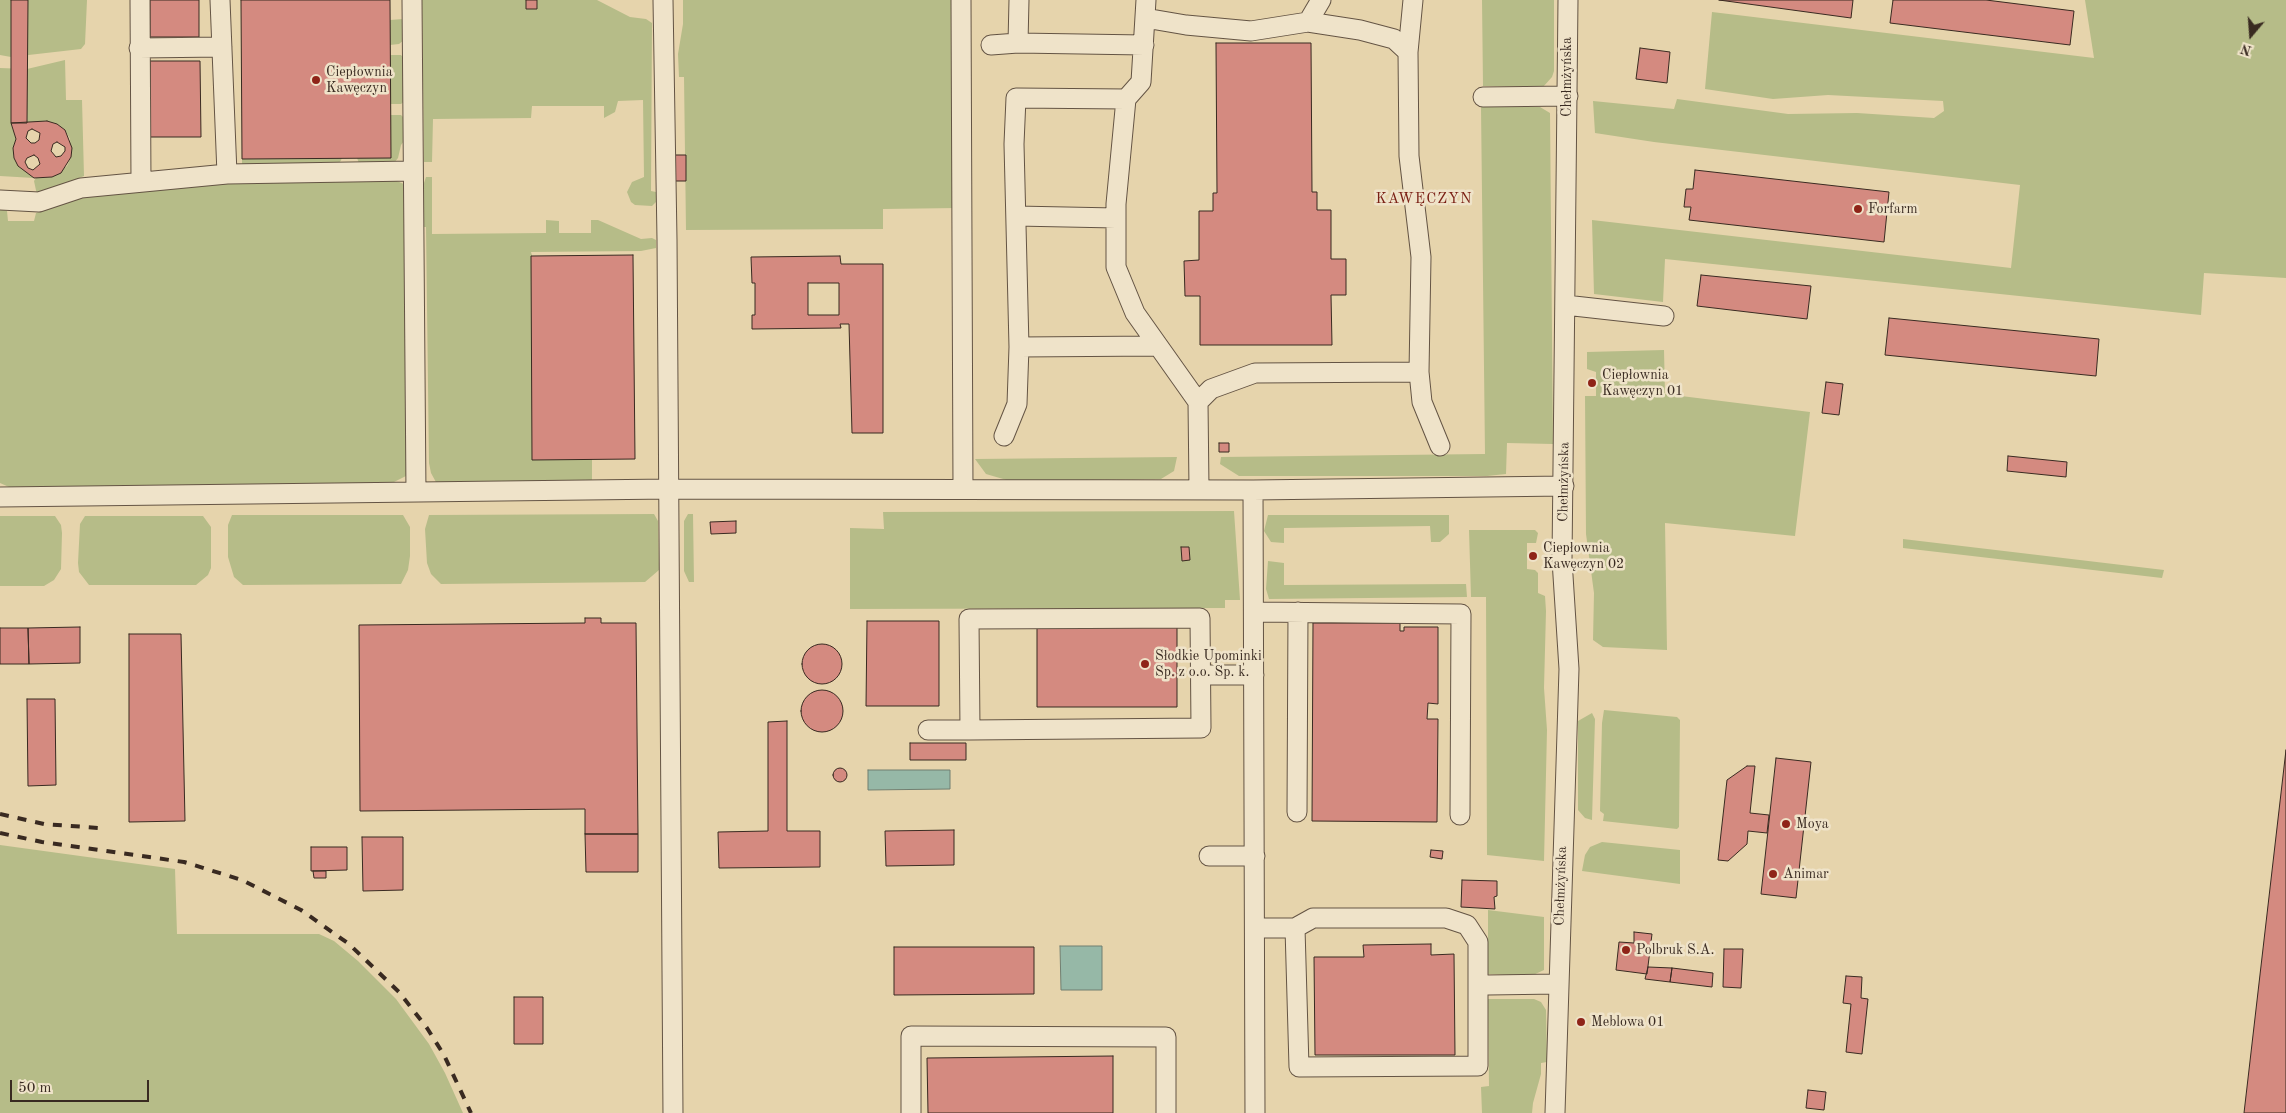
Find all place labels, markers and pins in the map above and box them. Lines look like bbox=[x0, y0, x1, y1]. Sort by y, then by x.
place label: Ciepłownia Kawęczyn bbox=[326, 64, 393, 96]
marker: Ciepłownia Kawęczyn bbox=[310, 74, 322, 86]
place label: Forfarm bbox=[1868, 201, 1918, 217]
marker: Forfarm bbox=[1852, 203, 1864, 215]
place label: Ciepłownia Kawęczyn 01 bbox=[1602, 367, 1683, 400]
marker: Ciepłownia Kawęczyn 01 bbox=[1586, 377, 1598, 389]
place label: Ciepłownia Kawęczyn 02 bbox=[1543, 540, 1624, 572]
marker: Ciepłownia Kawęczyn 02 bbox=[1527, 550, 1539, 562]
place label: Słodkie Upominki Sp. z o.o. Sp. k. bbox=[1155, 648, 1262, 680]
marker: Słodkie Upominki Sp. z o.o. Sp. k. bbox=[1139, 658, 1151, 670]
place label: Moya bbox=[1796, 816, 1829, 832]
marker: Moya bbox=[1780, 818, 1792, 830]
place label: Animar bbox=[1783, 866, 1829, 882]
marker: Animar bbox=[1767, 868, 1779, 880]
place label: Polbruk S.A. bbox=[1636, 942, 1714, 958]
marker: Polbruk S.A. bbox=[1620, 944, 1632, 956]
place label: Meblowa 01 bbox=[1591, 1014, 1664, 1030]
marker: Meblowa 01 bbox=[1575, 1016, 1587, 1028]

